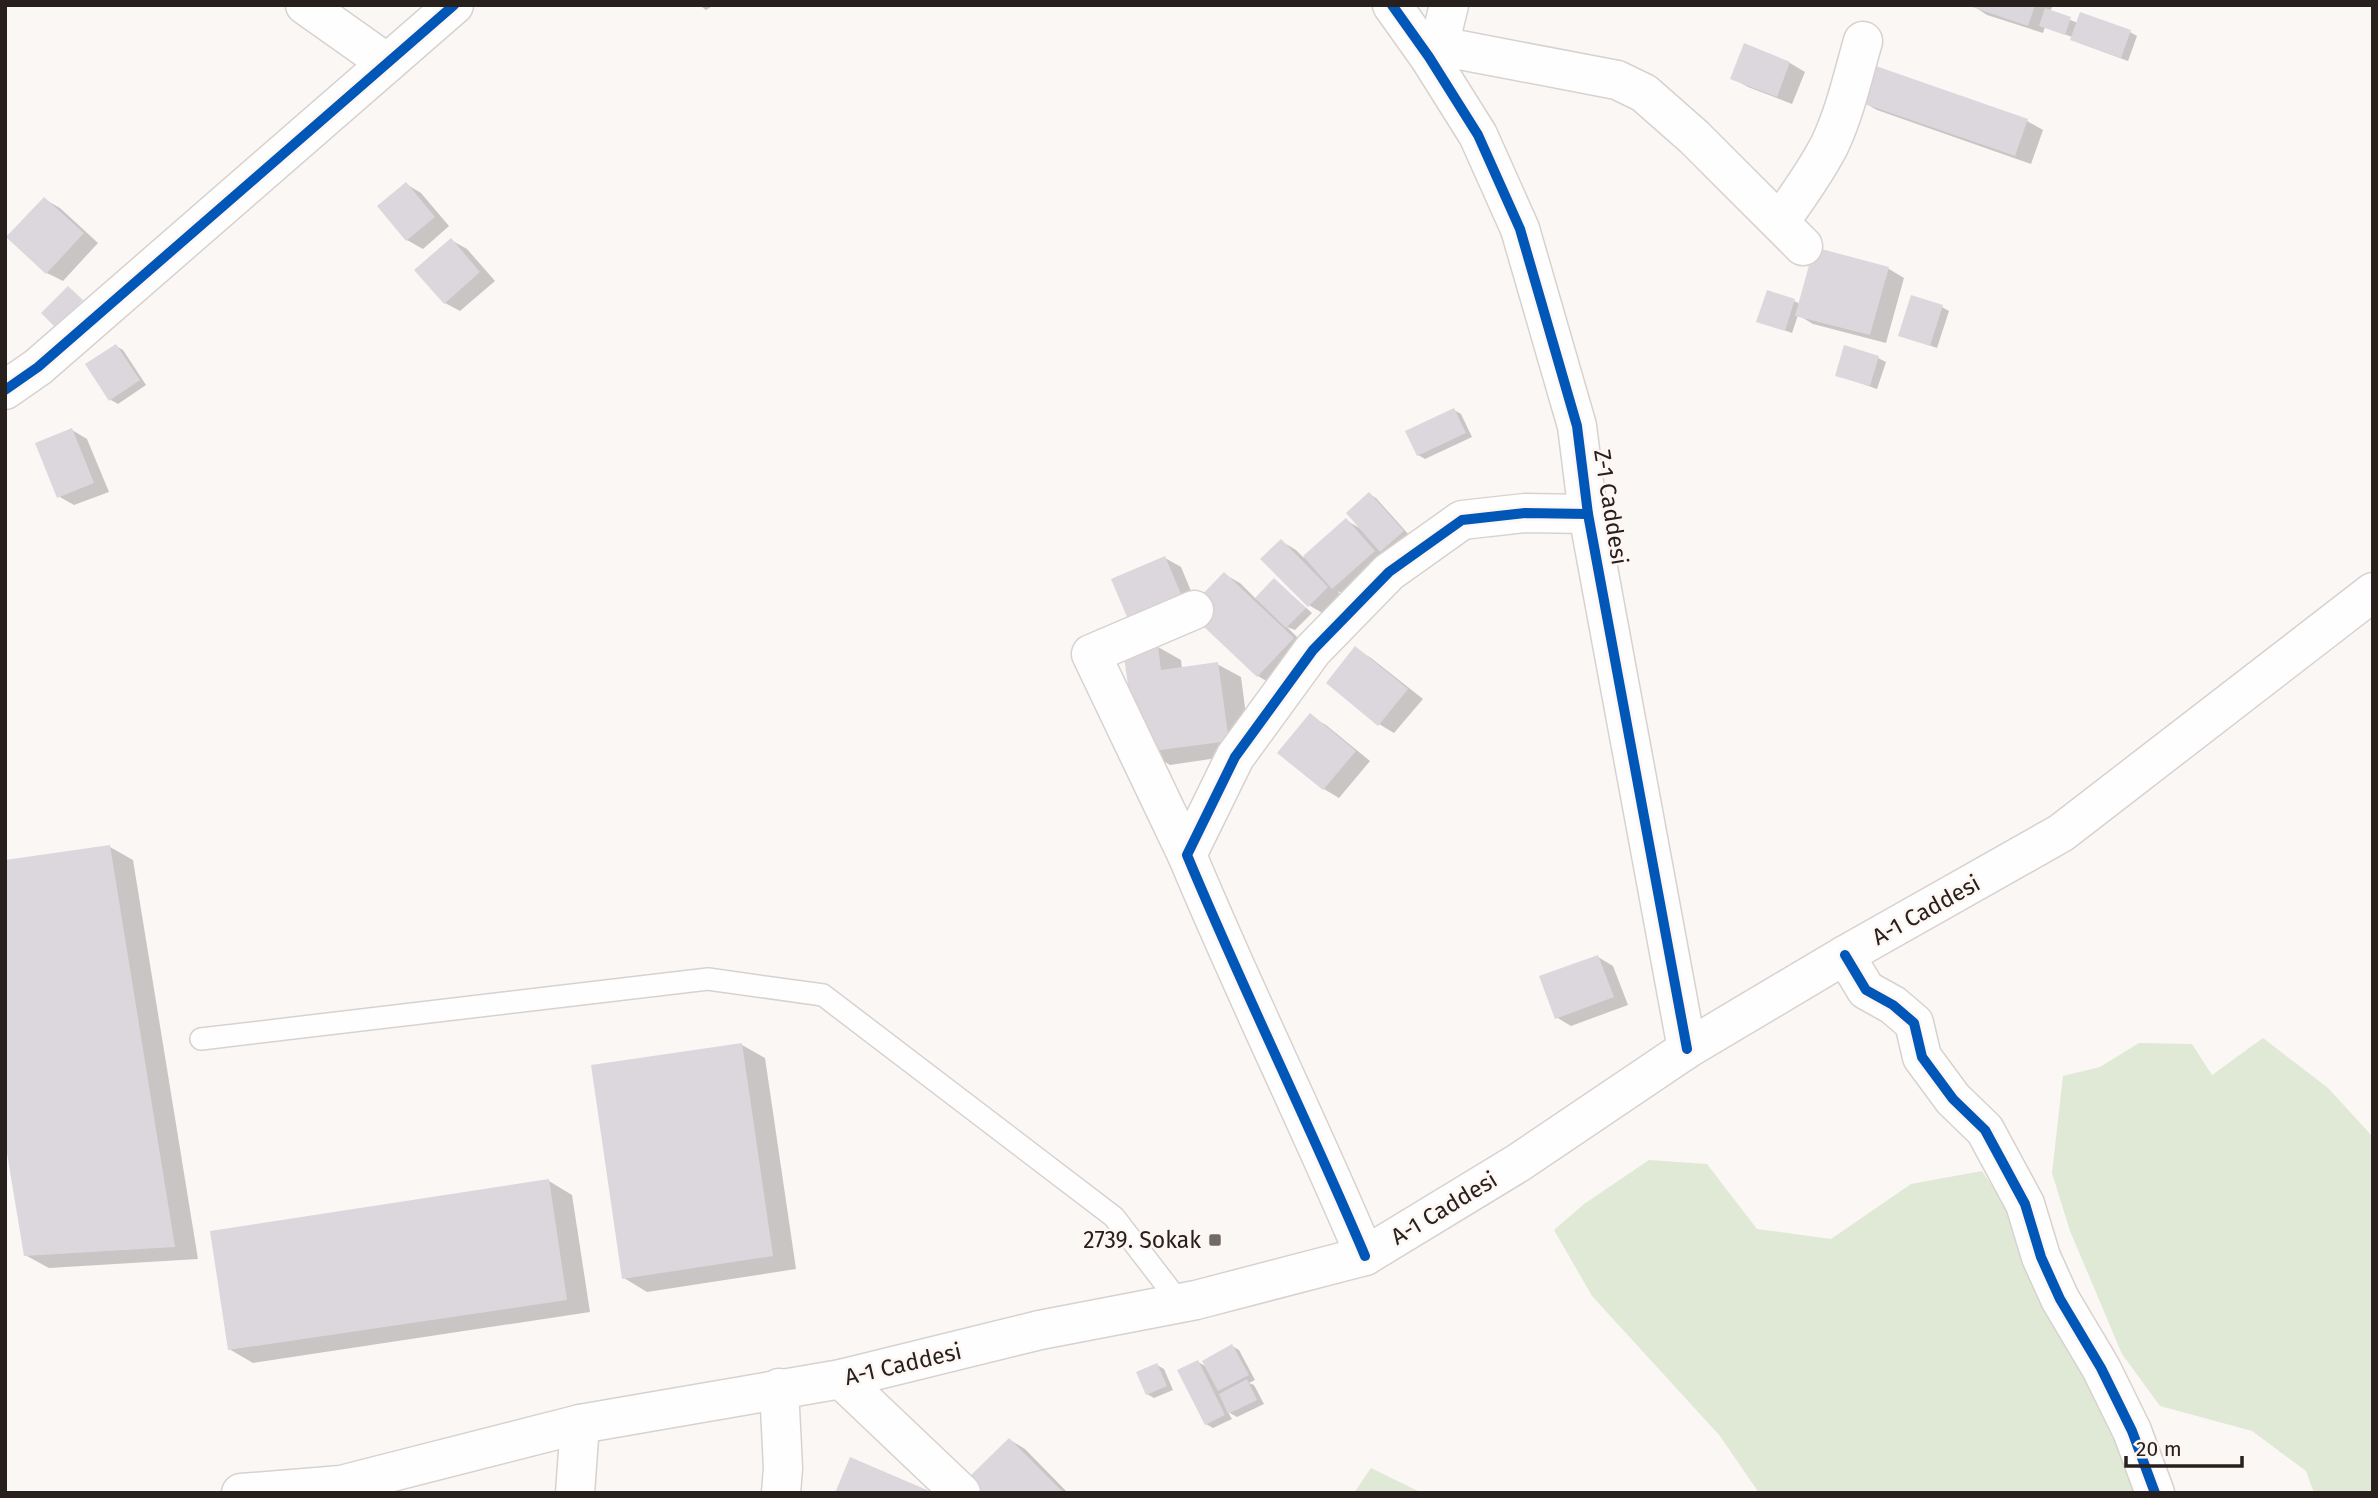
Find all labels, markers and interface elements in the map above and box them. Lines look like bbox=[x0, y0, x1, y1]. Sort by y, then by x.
street label: Z-1 Caddesi bbox=[1588, 447, 1634, 567]
street label: A-1 Caddesi bbox=[1867, 869, 1985, 951]
street label: A-1 Caddesi bbox=[1386, 1165, 1502, 1251]
place label: 2739. Sokak bbox=[1083, 1226, 1201, 1254]
marker: 2739. Sokak bbox=[1207, 1232, 1223, 1248]
street label: A-1 Caddesi bbox=[842, 1337, 964, 1391]
scale bar bbox=[2126, 1424, 2242, 1468]
text: 20 m bbox=[2136, 1436, 2182, 1462]

